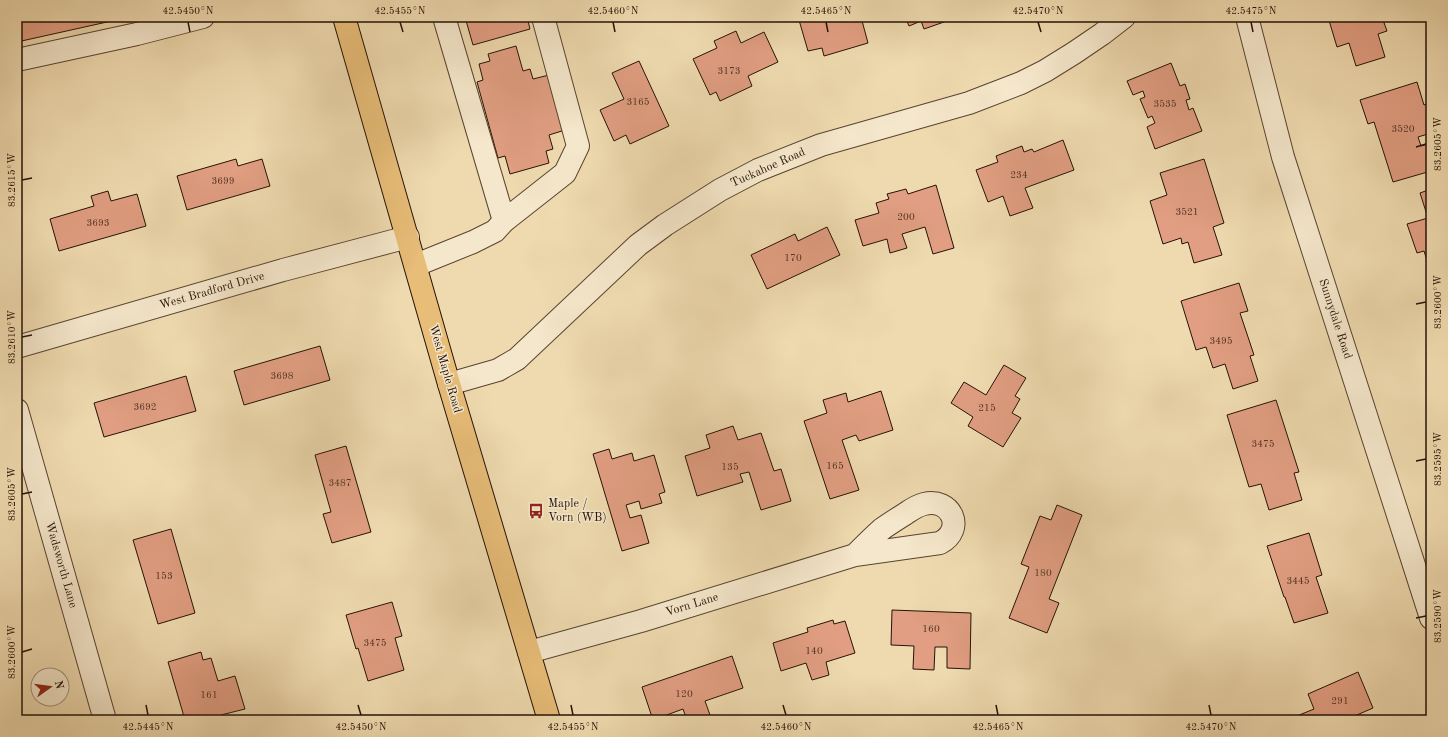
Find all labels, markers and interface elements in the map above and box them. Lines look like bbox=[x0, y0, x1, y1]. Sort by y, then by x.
text: 42.5450°N bbox=[162, 6, 214, 16]
text: 42.5455°N bbox=[374, 6, 426, 16]
text: 42.5460°N bbox=[587, 6, 639, 16]
text: 42.5465°N bbox=[800, 6, 852, 16]
text: 42.5470°N bbox=[1012, 6, 1064, 16]
text: 42.5475°N bbox=[1225, 6, 1277, 16]
house number: 3173 bbox=[717, 66, 741, 76]
house number: 3165 bbox=[626, 97, 650, 107]
house number: 3535 bbox=[1153, 99, 1177, 109]
text: 83.2605°W bbox=[1433, 117, 1443, 171]
house number: 3520 bbox=[1391, 124, 1415, 134]
street label: Tuckahoe Road bbox=[729, 146, 807, 190]
text: 83.2615°W bbox=[7, 153, 17, 207]
house number: 234 bbox=[1010, 170, 1028, 180]
house number: 3699 bbox=[211, 176, 235, 186]
house number: 3521 bbox=[1175, 207, 1199, 217]
house number: 200 bbox=[897, 212, 915, 222]
house number: 3693 bbox=[86, 218, 110, 228]
house number: 170 bbox=[784, 253, 802, 263]
street label: West Bradford Drive bbox=[158, 270, 266, 312]
text: 83.2600°W bbox=[1433, 275, 1443, 329]
street label: Sunnydale Road bbox=[1316, 277, 1354, 361]
text: 83.2610°W bbox=[7, 310, 17, 364]
street label: West Maple Road bbox=[427, 324, 463, 414]
house number: 3495 bbox=[1209, 336, 1233, 346]
house number: 3698 bbox=[270, 371, 294, 381]
house number: 3692 bbox=[133, 402, 157, 412]
house number: 215 bbox=[978, 403, 996, 413]
text: 83.2595°W bbox=[1433, 432, 1443, 486]
house number: 3475 bbox=[1251, 439, 1275, 449]
house number: 165 bbox=[826, 461, 844, 471]
house number: 135 bbox=[721, 462, 739, 472]
text: 83.2605°W bbox=[7, 467, 17, 521]
house number: 3487 bbox=[328, 478, 352, 488]
place label: Maple / Vorn (WB) bbox=[548, 498, 607, 524]
bus stop icon: Maple / Vorn (WB) bbox=[527, 502, 545, 520]
street label: Wadsworth Lane bbox=[43, 521, 79, 610]
house number: 180 bbox=[1034, 568, 1052, 578]
house number: 153 bbox=[155, 571, 173, 581]
house number: 3445 bbox=[1286, 576, 1310, 586]
text: 83.2590°W bbox=[1433, 589, 1443, 643]
street label: Vorn Lane bbox=[664, 591, 720, 619]
house number: 160 bbox=[922, 624, 940, 634]
text: 83.2600°W bbox=[7, 625, 17, 679]
house number: 3475 bbox=[363, 638, 387, 648]
house number: 140 bbox=[805, 646, 823, 656]
north arrow bbox=[30, 667, 70, 707]
text: N bbox=[52, 680, 65, 691]
house number: 120 bbox=[675, 689, 693, 699]
house number: 161 bbox=[200, 690, 218, 700]
house number: 291 bbox=[1331, 696, 1349, 706]
text: 42.5445°N bbox=[122, 722, 174, 732]
text: 42.5450°N bbox=[335, 722, 387, 732]
text: 42.5455°N bbox=[547, 722, 599, 732]
text: 42.5460°N bbox=[760, 722, 812, 732]
text: 42.5465°N bbox=[972, 722, 1024, 732]
text: 42.5470°N bbox=[1185, 722, 1237, 732]

